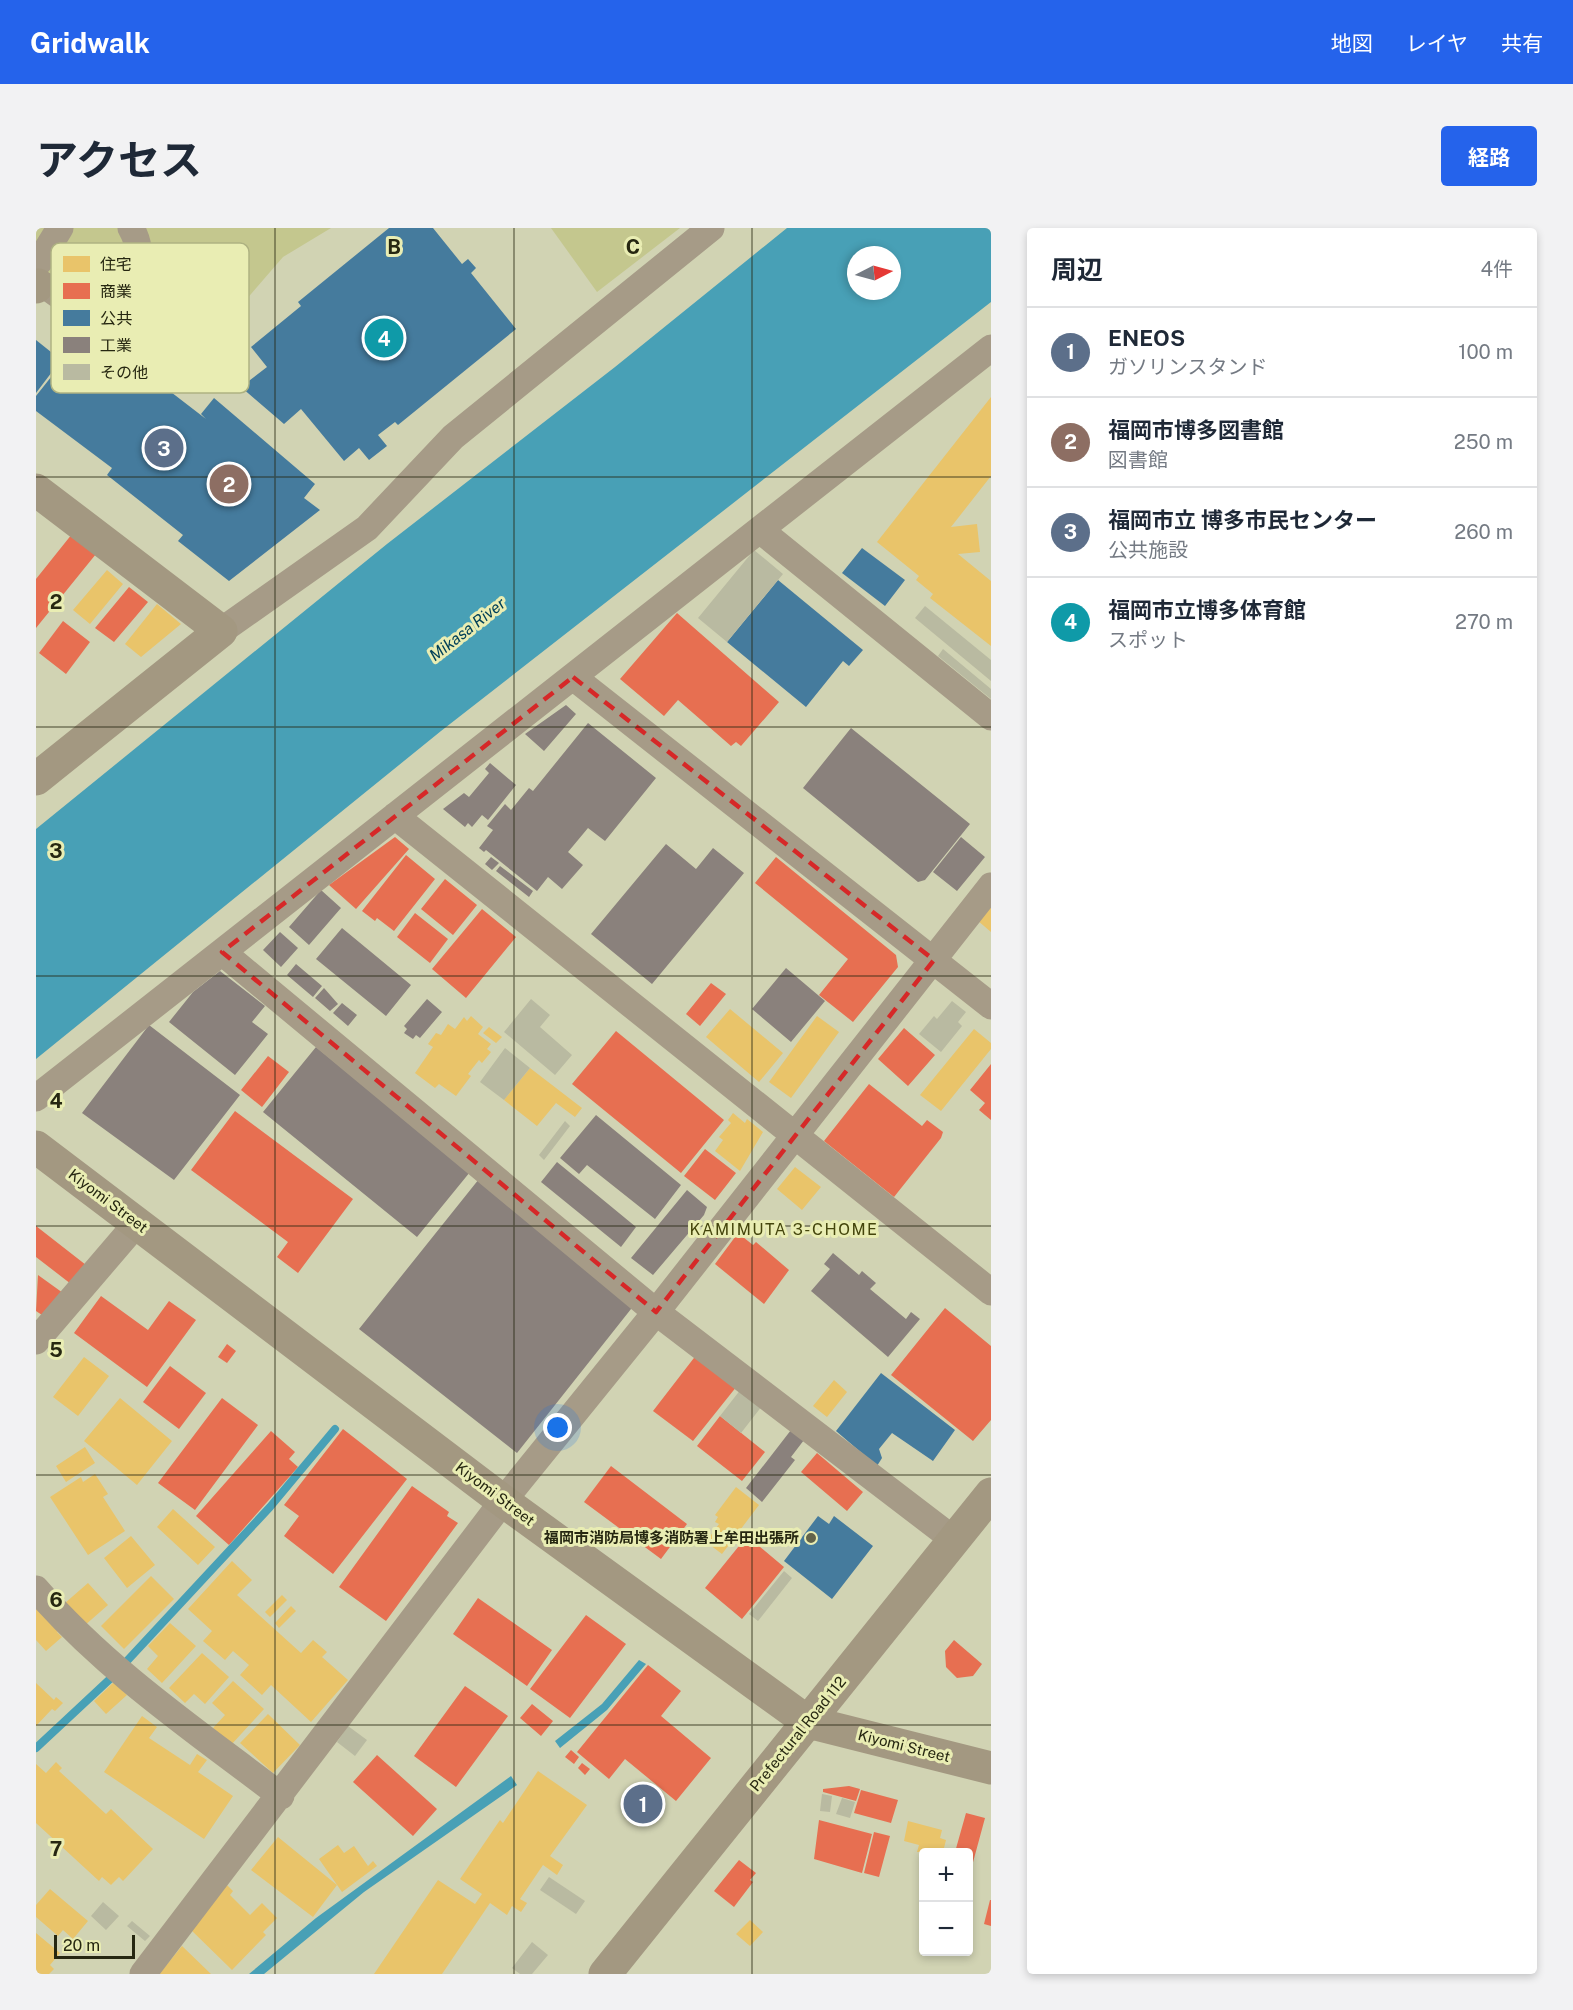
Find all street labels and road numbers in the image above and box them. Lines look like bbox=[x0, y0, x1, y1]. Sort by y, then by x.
street label: Kiyomi Street bbox=[65, 1165, 151, 1236]
street label: Kiyomi Street bbox=[452, 1458, 538, 1529]
street label: Prefectural Road 112 bbox=[746, 1673, 849, 1794]
street label: Kiyomi Street bbox=[856, 1726, 952, 1765]

